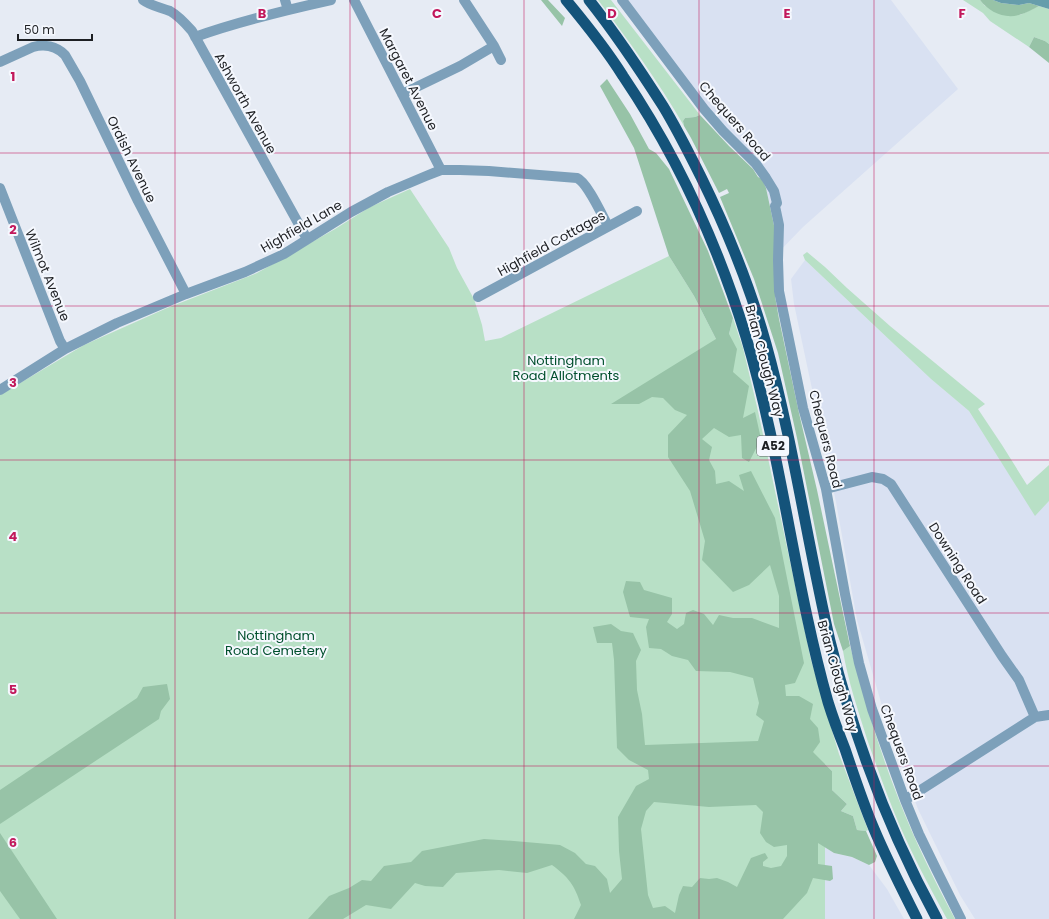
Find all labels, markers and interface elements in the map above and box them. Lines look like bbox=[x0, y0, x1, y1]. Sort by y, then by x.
text: B bbox=[258, 4, 267, 23]
text: C bbox=[432, 4, 442, 23]
text: D bbox=[607, 4, 617, 23]
text: E bbox=[783, 4, 791, 23]
text: F bbox=[958, 4, 966, 23]
scale bar bbox=[18, 16, 92, 42]
text: 50 m bbox=[24, 21, 55, 38]
street label: Margaret Avenue bbox=[375, 25, 443, 134]
street label: Ashworth Avenue bbox=[210, 49, 281, 157]
text: 1 bbox=[11, 67, 15, 86]
street label: Chequers Road bbox=[694, 77, 775, 165]
street label: Ordish Avenue bbox=[102, 113, 161, 206]
street label: Highfield Lane bbox=[257, 195, 345, 257]
street label: Highfield Cottages bbox=[494, 206, 609, 281]
text: 2 bbox=[9, 220, 17, 239]
street label: Wilmot Avenue bbox=[20, 226, 75, 324]
street label: Brian Clough Way bbox=[740, 303, 789, 420]
park label: Nottingham Road Allotments bbox=[513, 351, 620, 385]
text: 3 bbox=[9, 373, 17, 392]
street label: Chequers Road bbox=[804, 388, 847, 490]
road number: A52 bbox=[757, 436, 789, 456]
street label: Downing Road bbox=[924, 519, 991, 608]
text: 4 bbox=[9, 527, 18, 546]
street label: Brian Clough Way bbox=[812, 618, 863, 735]
park label: Nottingham Road Cemetery bbox=[225, 626, 328, 660]
text: 5 bbox=[9, 680, 17, 699]
street label: Chequers Road bbox=[875, 702, 928, 803]
text: 6 bbox=[9, 833, 17, 852]

